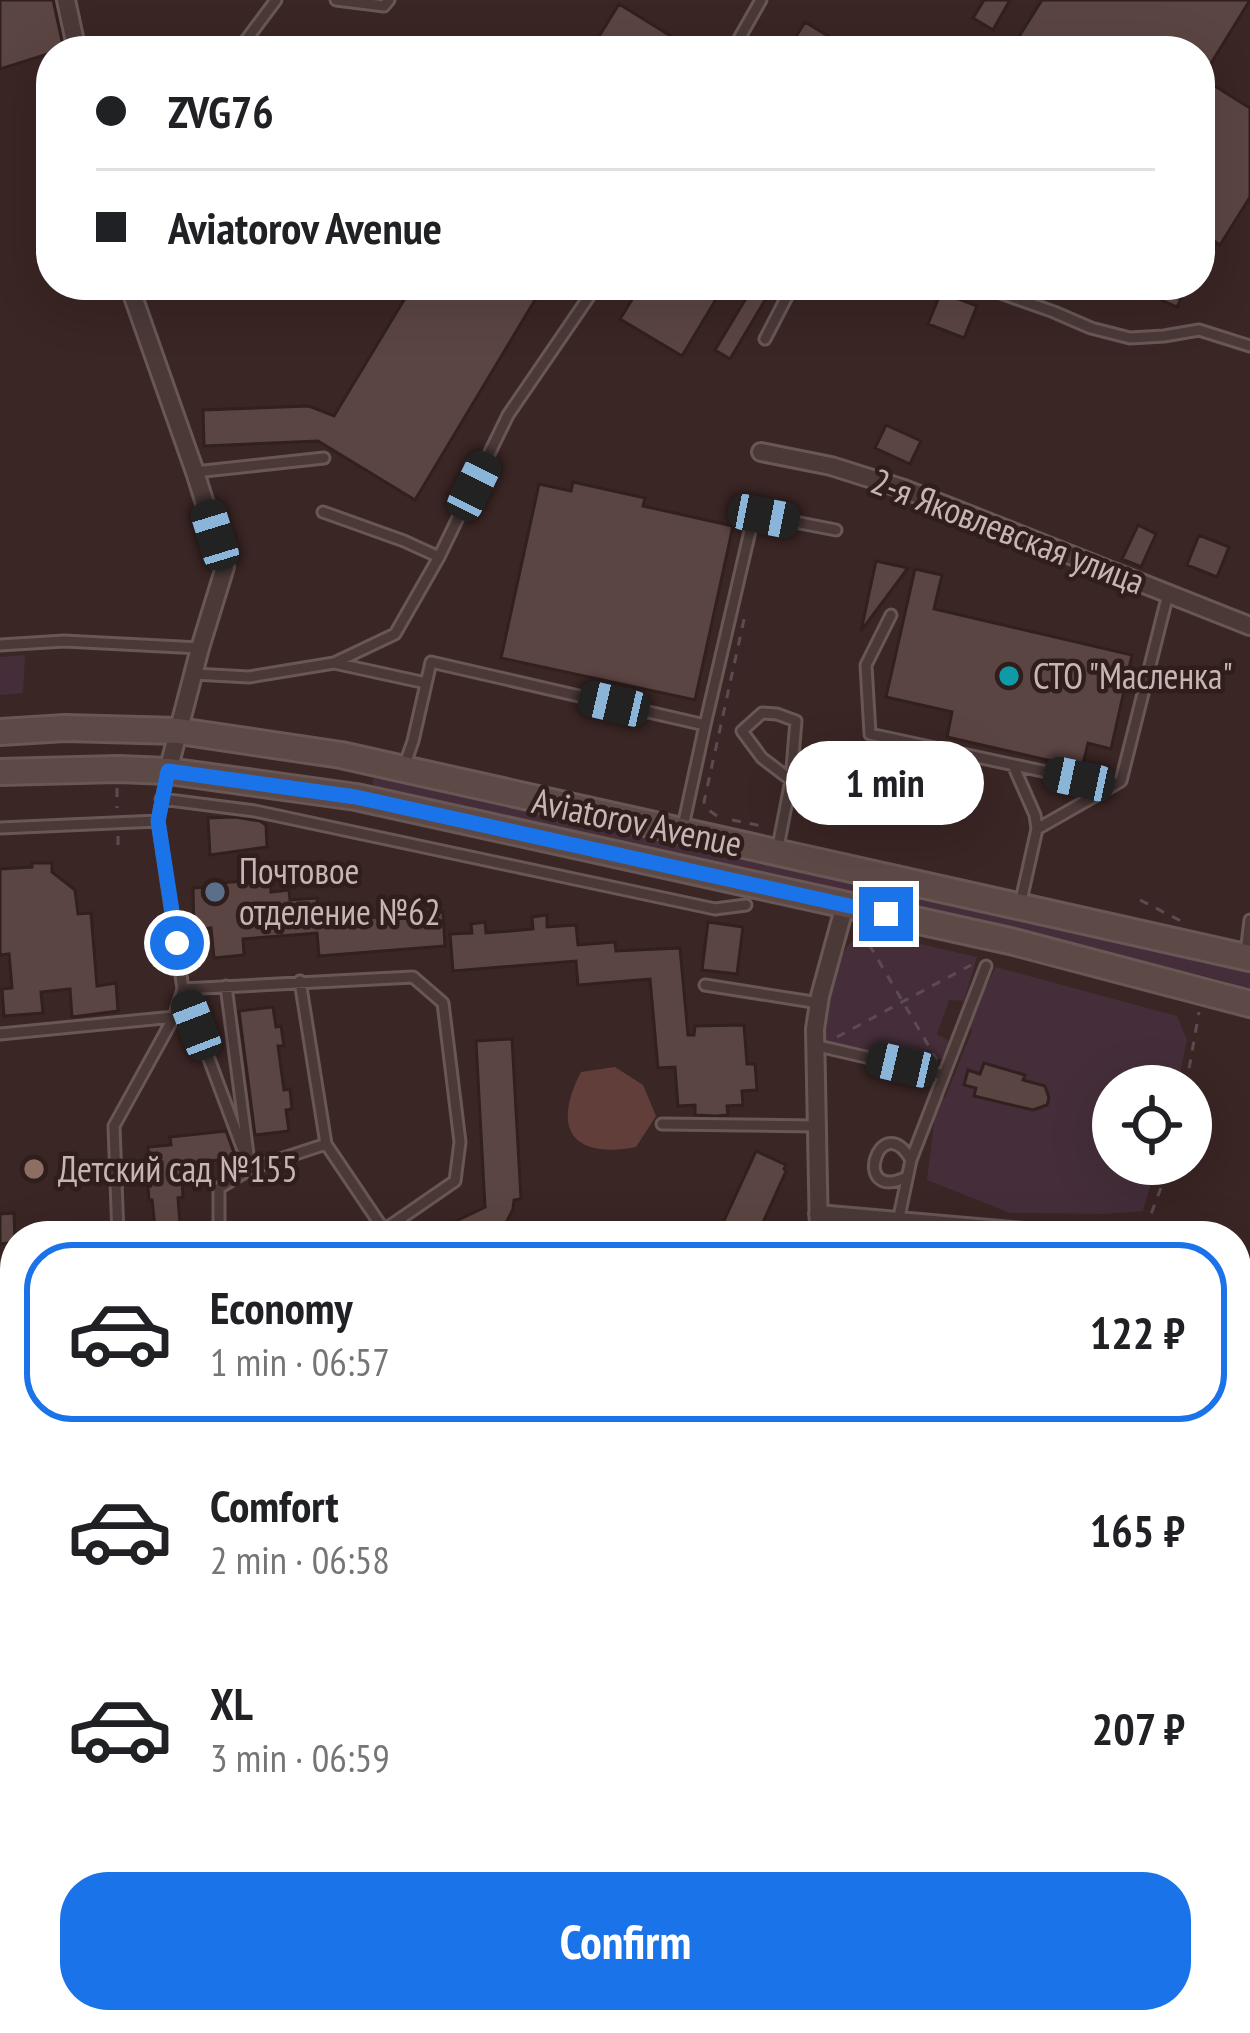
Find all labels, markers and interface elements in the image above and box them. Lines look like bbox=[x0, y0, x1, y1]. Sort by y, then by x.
text: ZVG76 bbox=[168, 82, 274, 140]
text: Aviatorov Avenue bbox=[168, 198, 442, 256]
car bbox=[442, 446, 506, 526]
street label: 2-я Яковлевская улица bbox=[865, 457, 1151, 604]
car bbox=[725, 491, 803, 541]
car bbox=[187, 495, 243, 575]
place label: СТО "Масленка" bbox=[1033, 652, 1233, 699]
marker: СТО "Масленка" bbox=[996, 663, 1022, 689]
car bbox=[575, 678, 653, 730]
callout: 1 min bbox=[787, 740, 985, 824]
car bbox=[1040, 754, 1118, 804]
text: 1 min bbox=[846, 757, 924, 808]
street label: Aviatorov Avenue bbox=[528, 776, 746, 867]
place label: Почтовое отделение №62 bbox=[239, 847, 441, 935]
marker: Почтовое отделение №62 bbox=[202, 879, 228, 905]
route end bbox=[859, 887, 913, 941]
route start bbox=[150, 916, 204, 970]
car bbox=[166, 985, 226, 1065]
car bbox=[863, 1039, 941, 1091]
map controls bbox=[1092, 1065, 1212, 1185]
button: locate bbox=[1092, 1065, 1212, 1185]
place label: Детский сад №155 bbox=[58, 1145, 298, 1192]
marker: Детский сад №155 bbox=[21, 1156, 47, 1182]
icon: car bbox=[66, 1278, 174, 1386]
text: Economy bbox=[210, 1278, 353, 1336]
text: 122 ₽ bbox=[1090, 1303, 1185, 1361]
text: 1 min · 06:57 bbox=[210, 1336, 390, 1387]
icon: car bbox=[66, 1476, 174, 1584]
text: Comfort bbox=[210, 1476, 339, 1534]
text: 165 ₽ bbox=[1090, 1501, 1185, 1559]
text: 2 min · 06:58 bbox=[210, 1534, 390, 1585]
icon: car bbox=[66, 1674, 174, 1782]
text: XL bbox=[210, 1674, 253, 1732]
text: 207 ₽ bbox=[1092, 1699, 1185, 1757]
text: 3 min · 06:59 bbox=[210, 1732, 390, 1783]
button: Confirm bbox=[60, 1872, 1191, 2010]

